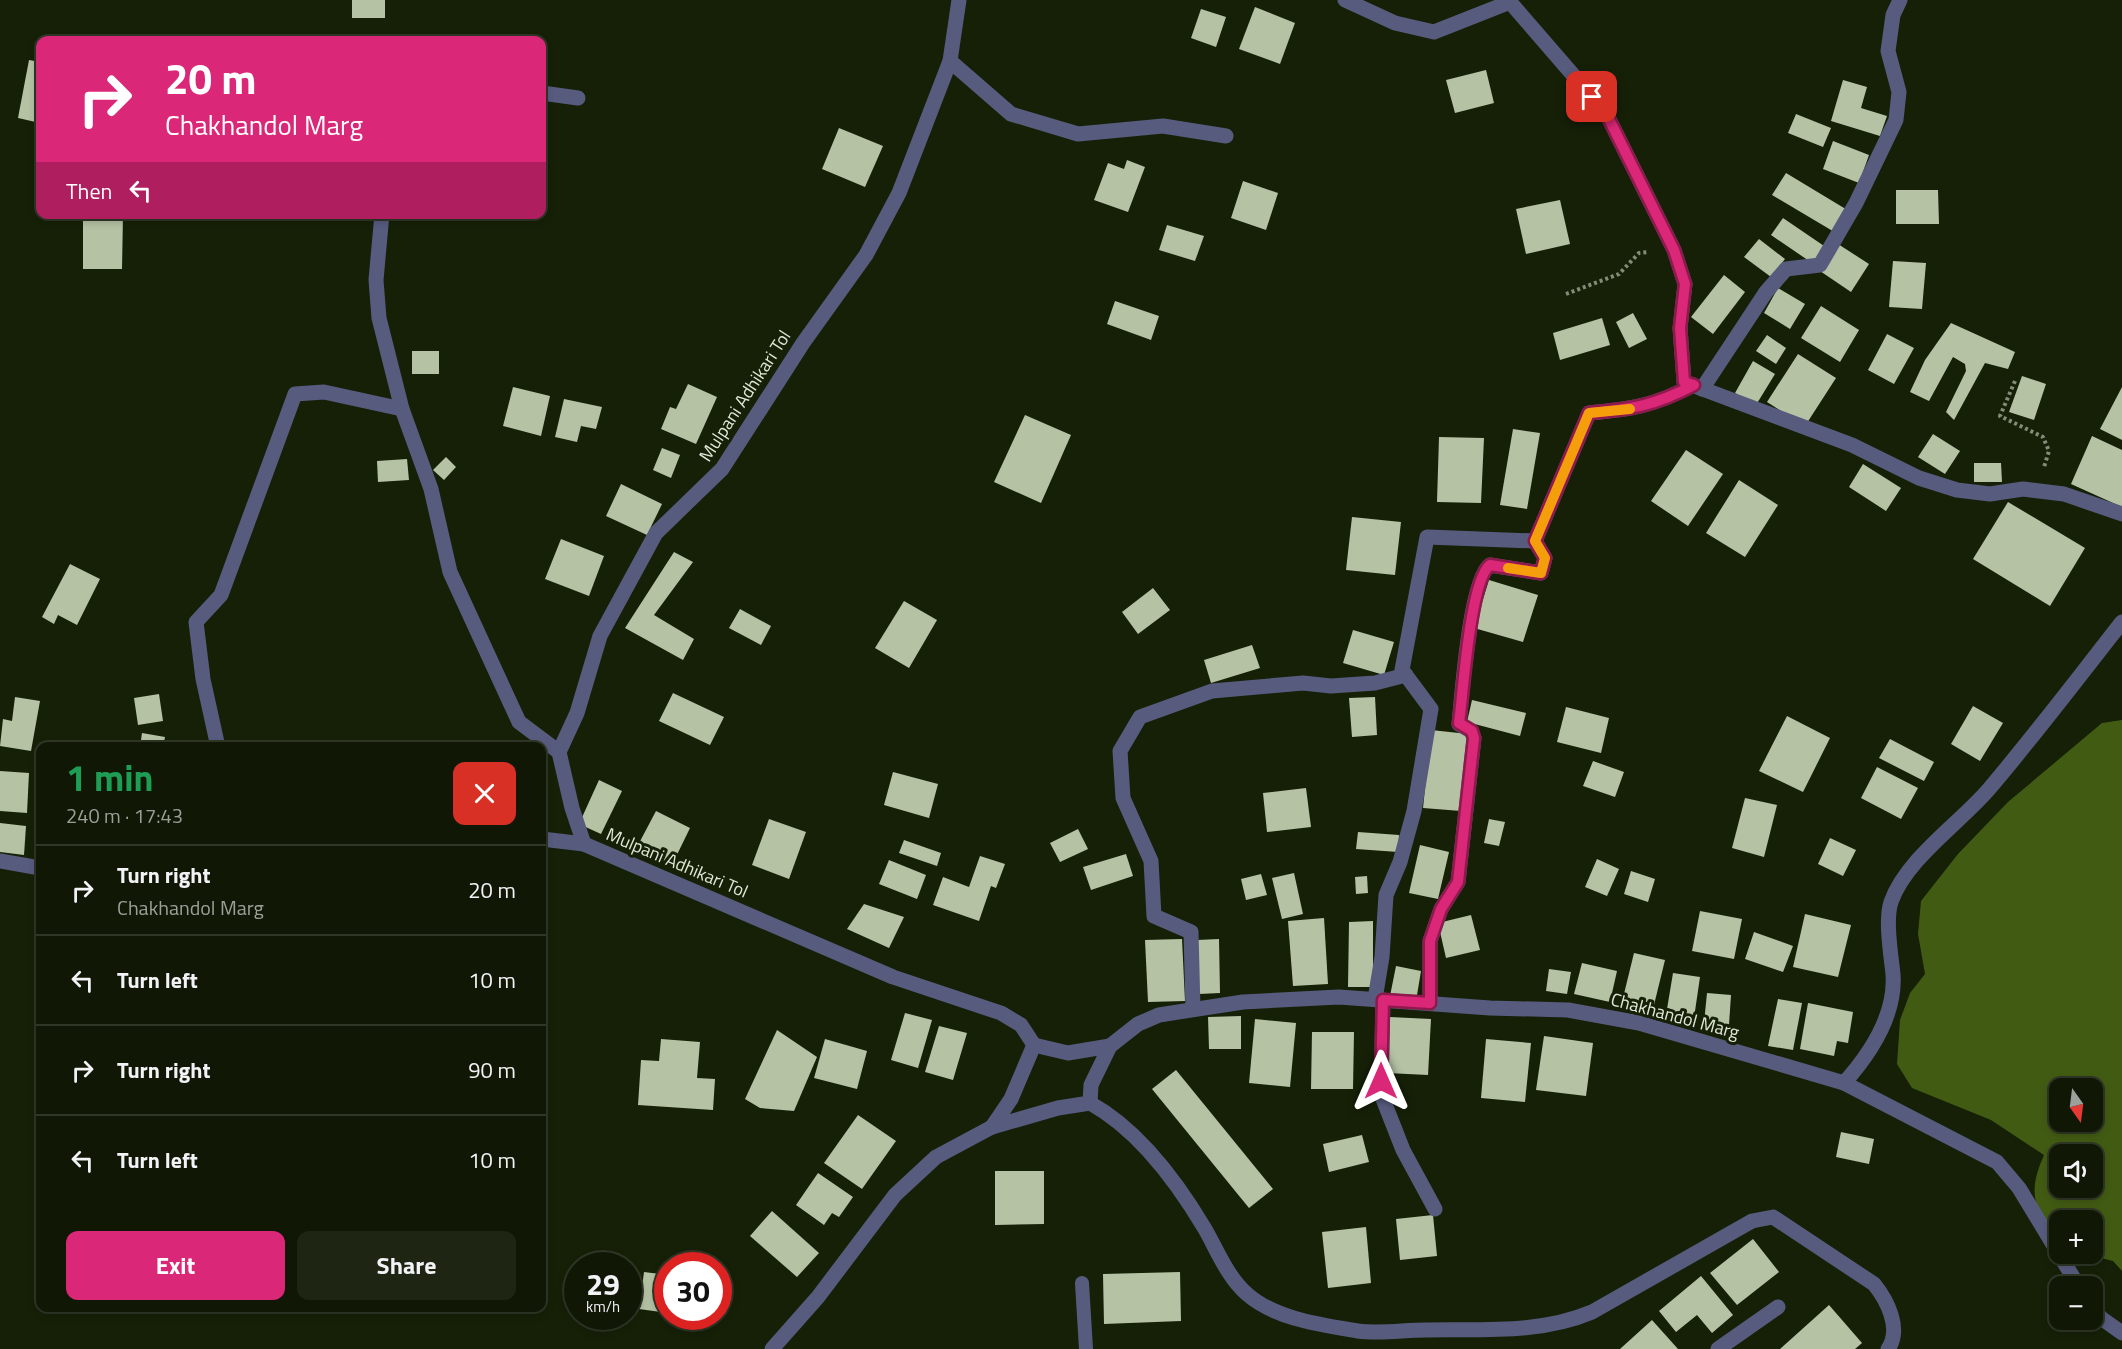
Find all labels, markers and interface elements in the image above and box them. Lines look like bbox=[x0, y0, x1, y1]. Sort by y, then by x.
text: 20 m bbox=[165, 46, 257, 110]
icon: right bbox=[66, 60, 144, 138]
pin bbox=[1566, 71, 1617, 122]
icon: arrive bbox=[1575, 80, 1608, 113]
text: Chakhandol Marg bbox=[165, 104, 363, 145]
text: Then bbox=[66, 174, 112, 208]
icon: left bbox=[124, 174, 157, 207]
street label: Mulpani Adhikari Tol bbox=[692, 325, 797, 467]
text: 1 min bbox=[66, 750, 153, 805]
button: close bbox=[453, 762, 516, 825]
text: 240 m · 17:43 bbox=[66, 800, 183, 831]
street label: Mulpani Adhikari Tol bbox=[602, 820, 752, 905]
text: Turn right bbox=[117, 858, 211, 892]
text: 20 m bbox=[468, 873, 516, 907]
icon: right bbox=[66, 874, 99, 907]
text: Chakhandol Marg bbox=[117, 892, 264, 923]
text: Turn left bbox=[117, 963, 198, 997]
text: 10 m bbox=[468, 963, 516, 997]
icon: left bbox=[66, 964, 99, 997]
street label: Chakhandol Marg bbox=[1608, 985, 1742, 1046]
position arrow bbox=[1349, 1049, 1413, 1113]
text: Turn right bbox=[117, 1053, 211, 1087]
text: 90 m bbox=[468, 1053, 516, 1087]
icon: right bbox=[66, 1054, 99, 1087]
north arrow bbox=[2049, 1078, 2103, 1132]
map controls bbox=[2049, 1078, 2103, 1330]
text: Turn left bbox=[117, 1143, 198, 1177]
text: 10 m bbox=[468, 1143, 516, 1177]
icon: left bbox=[66, 1144, 99, 1177]
button: sound bbox=[2049, 1144, 2103, 1198]
button: + bbox=[2049, 1210, 2103, 1264]
button: Exit bbox=[66, 1231, 285, 1300]
button: Share bbox=[297, 1231, 516, 1300]
speed limit sign: 30 bbox=[654, 1252, 732, 1330]
text: 29 bbox=[586, 1261, 620, 1307]
button: − bbox=[2049, 1276, 2103, 1330]
text: km/h bbox=[586, 1295, 620, 1318]

